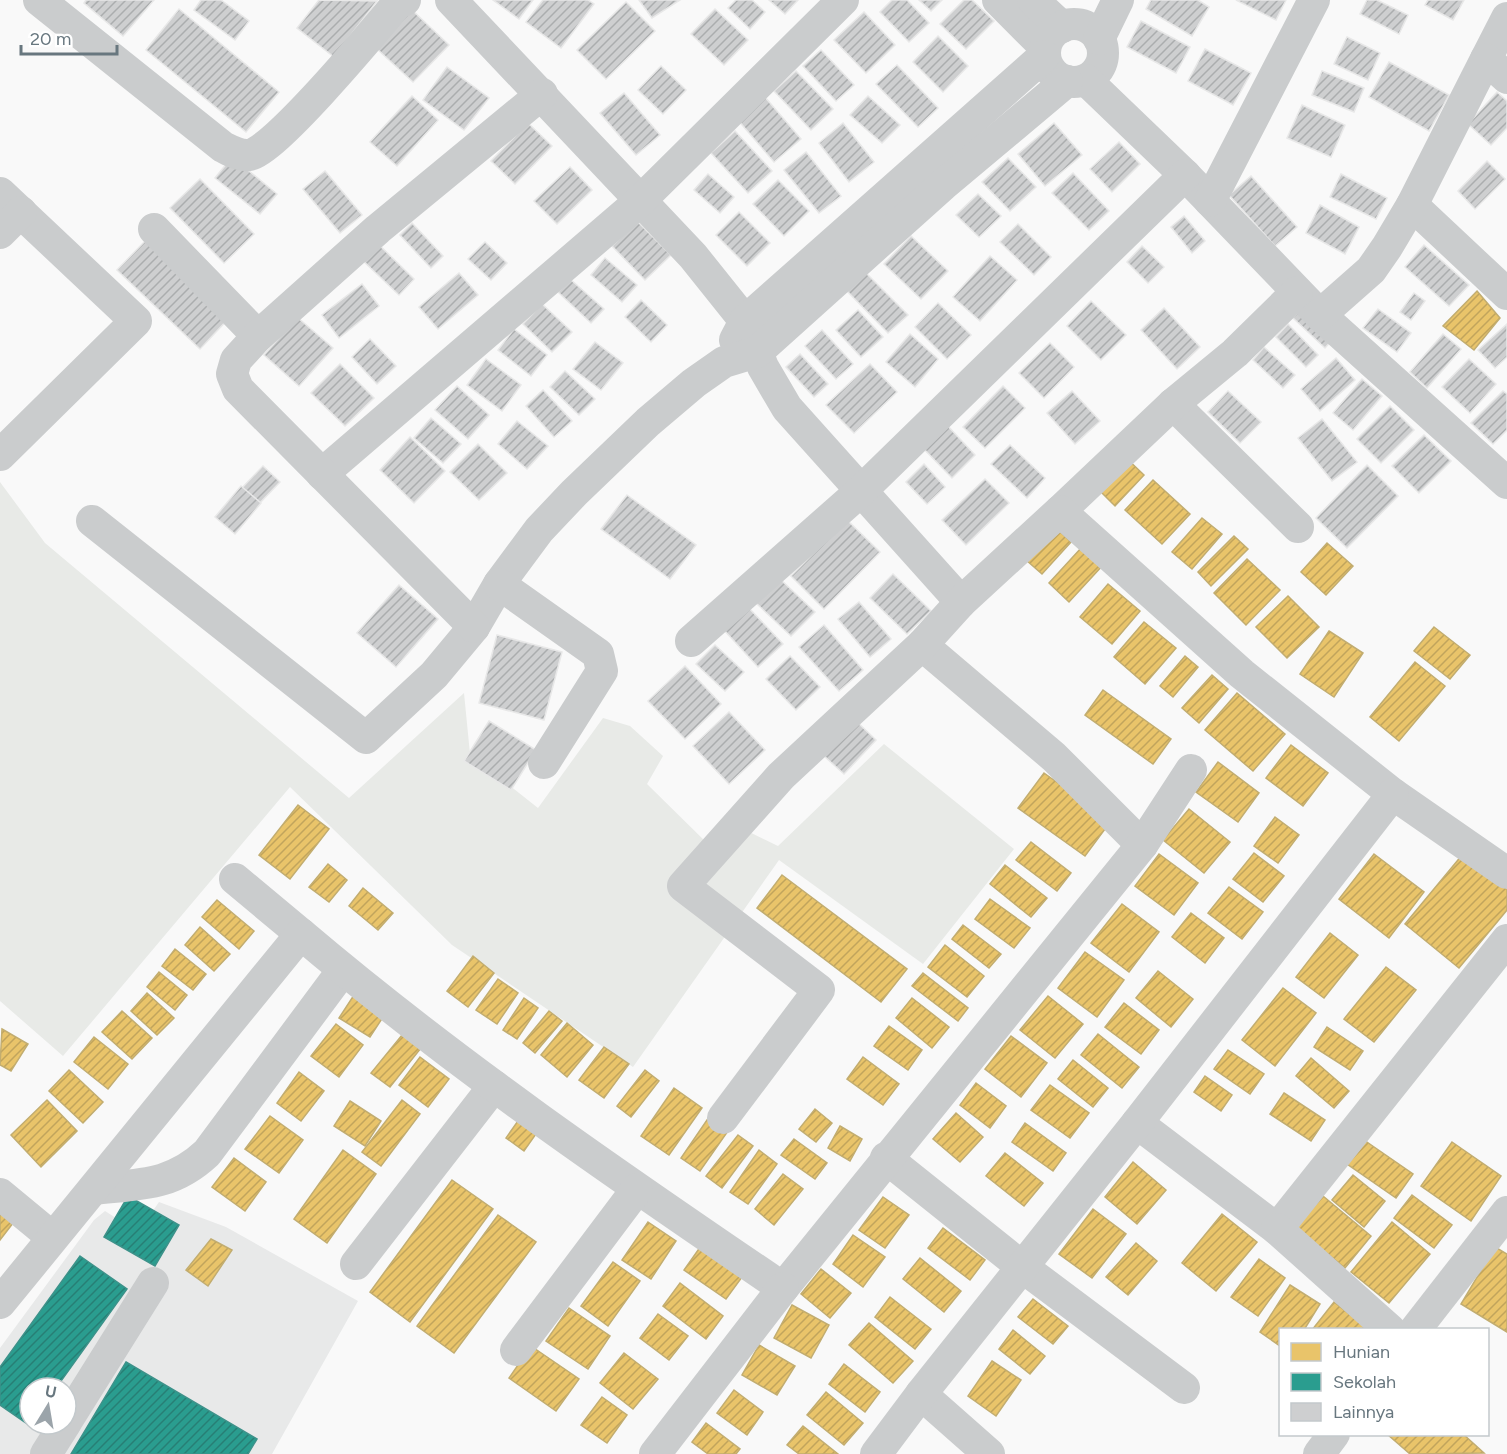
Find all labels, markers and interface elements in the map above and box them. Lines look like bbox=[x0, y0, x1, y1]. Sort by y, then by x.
scale bar bbox=[21, 18, 117, 56]
text: 20 m bbox=[30, 28, 71, 50]
legend bbox=[1279, 1328, 1489, 1436]
text: Hunian bbox=[1333, 1341, 1390, 1363]
text: Sekolah bbox=[1333, 1371, 1396, 1393]
north arrow bbox=[18, 1376, 78, 1436]
text: U bbox=[43, 1381, 58, 1402]
text: Lainnya bbox=[1333, 1401, 1394, 1423]

